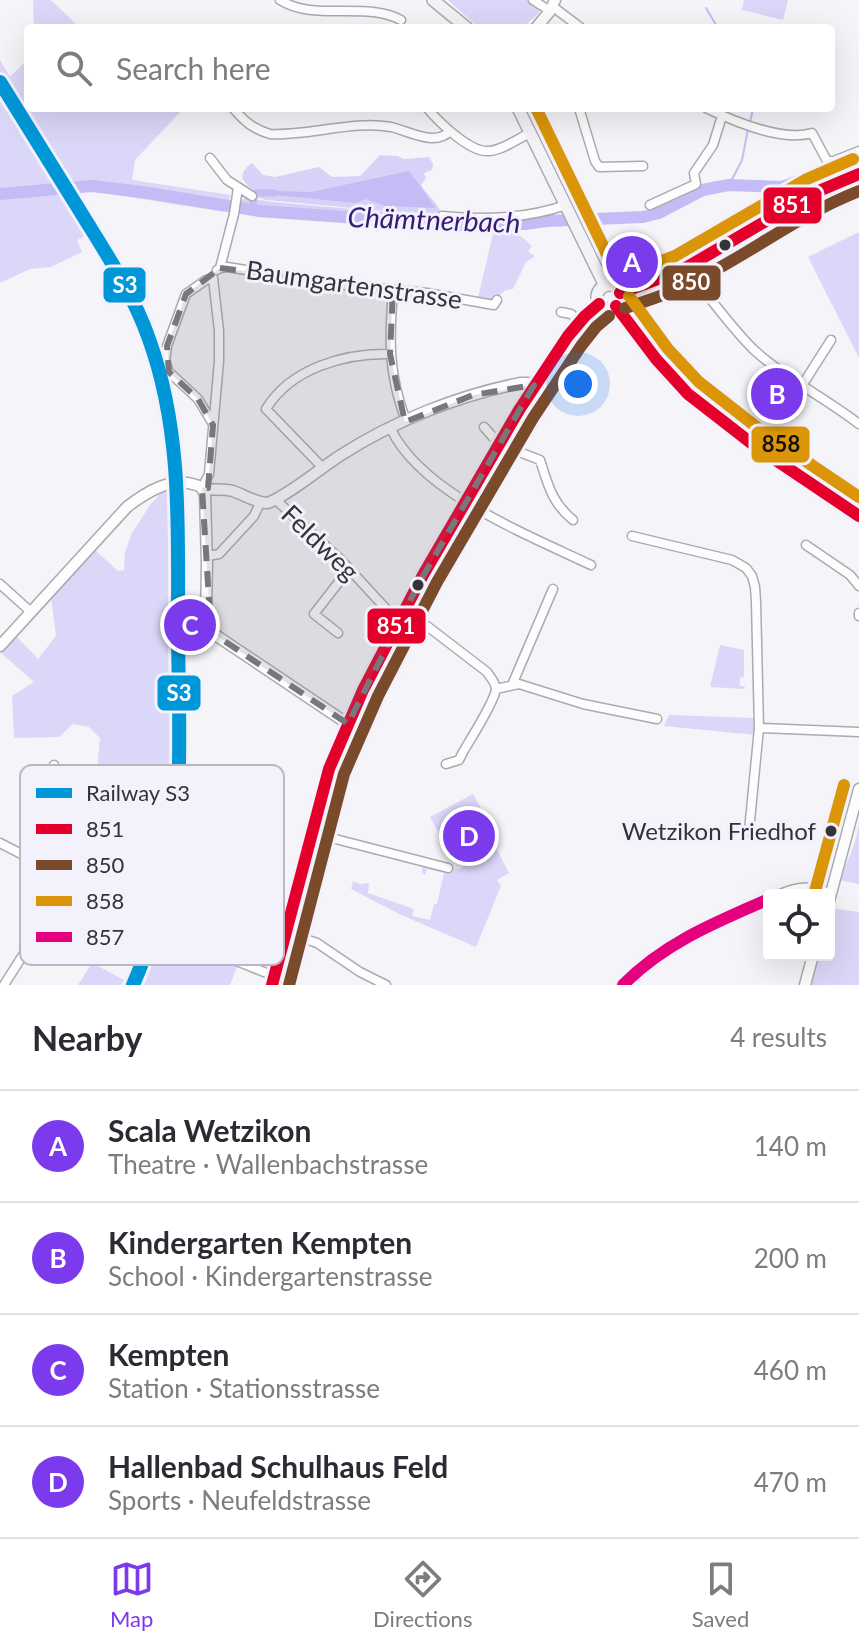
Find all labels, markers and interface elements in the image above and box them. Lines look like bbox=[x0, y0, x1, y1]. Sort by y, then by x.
search box bbox=[24, 24, 835, 112]
icon: search bbox=[52, 46, 96, 90]
text: Search here bbox=[116, 50, 271, 86]
line badge: 851 bbox=[762, 186, 823, 225]
text: 851 bbox=[773, 191, 811, 218]
water label: Chämtnerbach bbox=[347, 199, 521, 239]
pin: A bbox=[606, 232, 658, 292]
unlabelled marker bbox=[717, 237, 733, 253]
street label: Baumgartenstrasse bbox=[244, 253, 464, 315]
line badge: 850 bbox=[661, 264, 722, 302]
line badge: S3 bbox=[102, 266, 147, 304]
text: 850 bbox=[672, 268, 710, 295]
text: S3 bbox=[113, 271, 137, 298]
your location bbox=[558, 364, 598, 404]
pin: B bbox=[751, 364, 803, 424]
line badge: 858 bbox=[750, 425, 811, 464]
text: 858 bbox=[762, 430, 800, 457]
street label: Feldweg bbox=[275, 498, 366, 587]
unlabelled marker bbox=[410, 577, 426, 593]
pin: C bbox=[164, 595, 216, 655]
line badge: 851 bbox=[366, 607, 427, 645]
text: 851 bbox=[377, 612, 415, 639]
line badge: S3 bbox=[156, 674, 202, 712]
text: S3 bbox=[167, 679, 191, 706]
legend bbox=[20, 765, 284, 965]
text: Railway S3 bbox=[86, 779, 190, 806]
pin: D bbox=[443, 806, 495, 866]
text: 851 bbox=[86, 815, 124, 842]
place label: Wetzikon Friedhof bbox=[622, 816, 817, 845]
marker: Wetzikon Friedhof bbox=[823, 823, 839, 839]
text: 850 bbox=[86, 851, 125, 878]
text: 858 bbox=[86, 887, 124, 914]
map controls bbox=[763, 889, 835, 961]
button: locate bbox=[763, 889, 835, 961]
text: 857 bbox=[86, 923, 124, 950]
text: Nearby bbox=[32, 1017, 143, 1058]
text: 4 results bbox=[730, 1021, 827, 1053]
text: Scala Wetzikon bbox=[108, 1112, 311, 1148]
text: A bbox=[49, 1130, 67, 1162]
text: 140 m bbox=[754, 1130, 827, 1162]
text: Theatre · Wallenbachstrasse bbox=[108, 1148, 428, 1180]
text: Kindergarten Kempten bbox=[108, 1224, 412, 1260]
text: B bbox=[49, 1242, 67, 1274]
text: 200 m bbox=[754, 1242, 827, 1274]
text: School · Kindergartenstrasse bbox=[108, 1260, 432, 1292]
text: Kempten bbox=[108, 1336, 229, 1372]
text: C bbox=[49, 1354, 67, 1386]
text: 460 m bbox=[754, 1354, 827, 1386]
text: Station · Stationsstrasse bbox=[108, 1372, 380, 1404]
text: Hallenbad Schulhaus Feld bbox=[108, 1448, 448, 1484]
text: D bbox=[48, 1466, 68, 1498]
text: 470 m bbox=[754, 1466, 827, 1498]
text: Sports · Neufeldstrasse bbox=[108, 1484, 371, 1516]
tab: Map bbox=[110, 1557, 154, 1632]
tab: Directions bbox=[373, 1557, 472, 1632]
tab: Saved bbox=[692, 1557, 749, 1632]

